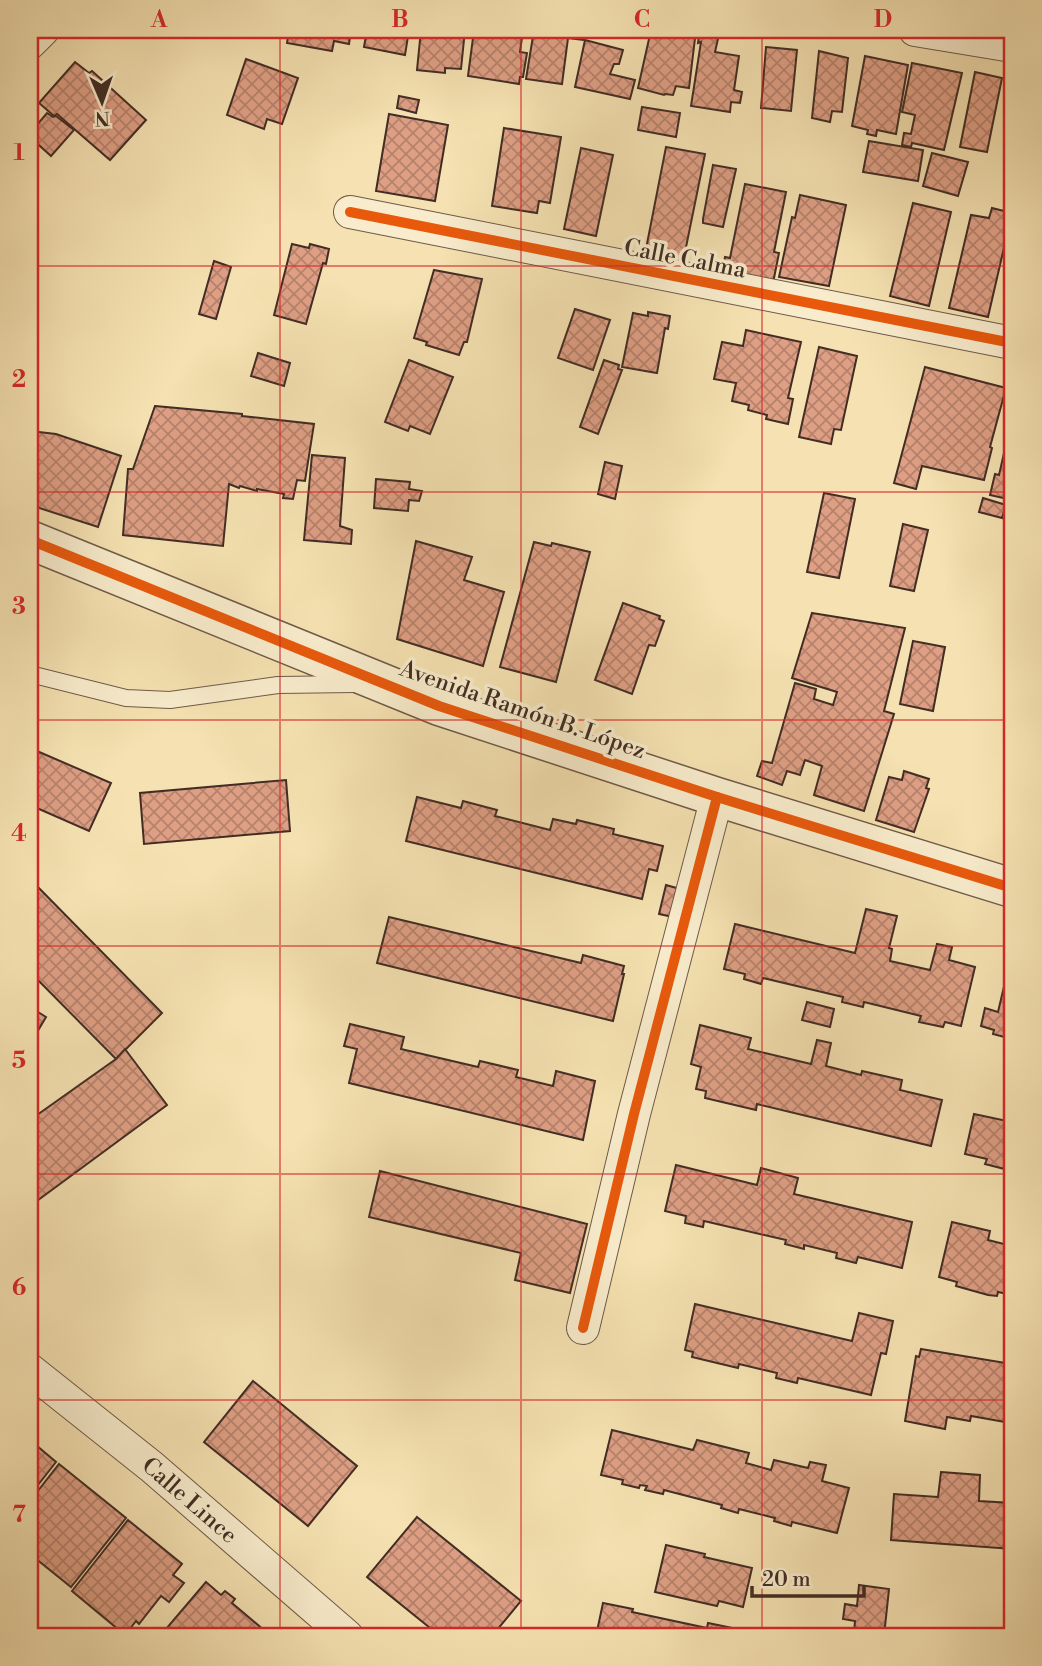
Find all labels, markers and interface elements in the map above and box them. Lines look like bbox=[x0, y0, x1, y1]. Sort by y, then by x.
text: A bbox=[150, 6, 168, 34]
text: B bbox=[391, 6, 409, 34]
text: C bbox=[634, 6, 650, 34]
text: D bbox=[874, 6, 892, 34]
north arrow bbox=[66, 66, 136, 136]
text: N bbox=[95, 106, 110, 130]
text: 1 bbox=[13, 139, 25, 167]
street label: Calle Calma bbox=[622, 233, 748, 285]
text: 2 bbox=[12, 366, 26, 394]
text: 3 bbox=[12, 593, 26, 621]
street label: Avenida Ramón B. López bbox=[395, 654, 649, 765]
text: 4 bbox=[11, 820, 27, 848]
text: 5 bbox=[12, 1047, 26, 1075]
text: 6 bbox=[12, 1274, 26, 1302]
street label: Calle Lince bbox=[136, 1452, 243, 1550]
text: 7 bbox=[12, 1501, 26, 1529]
scale bar bbox=[752, 1554, 864, 1598]
text: 20 m bbox=[762, 1567, 811, 1593]

